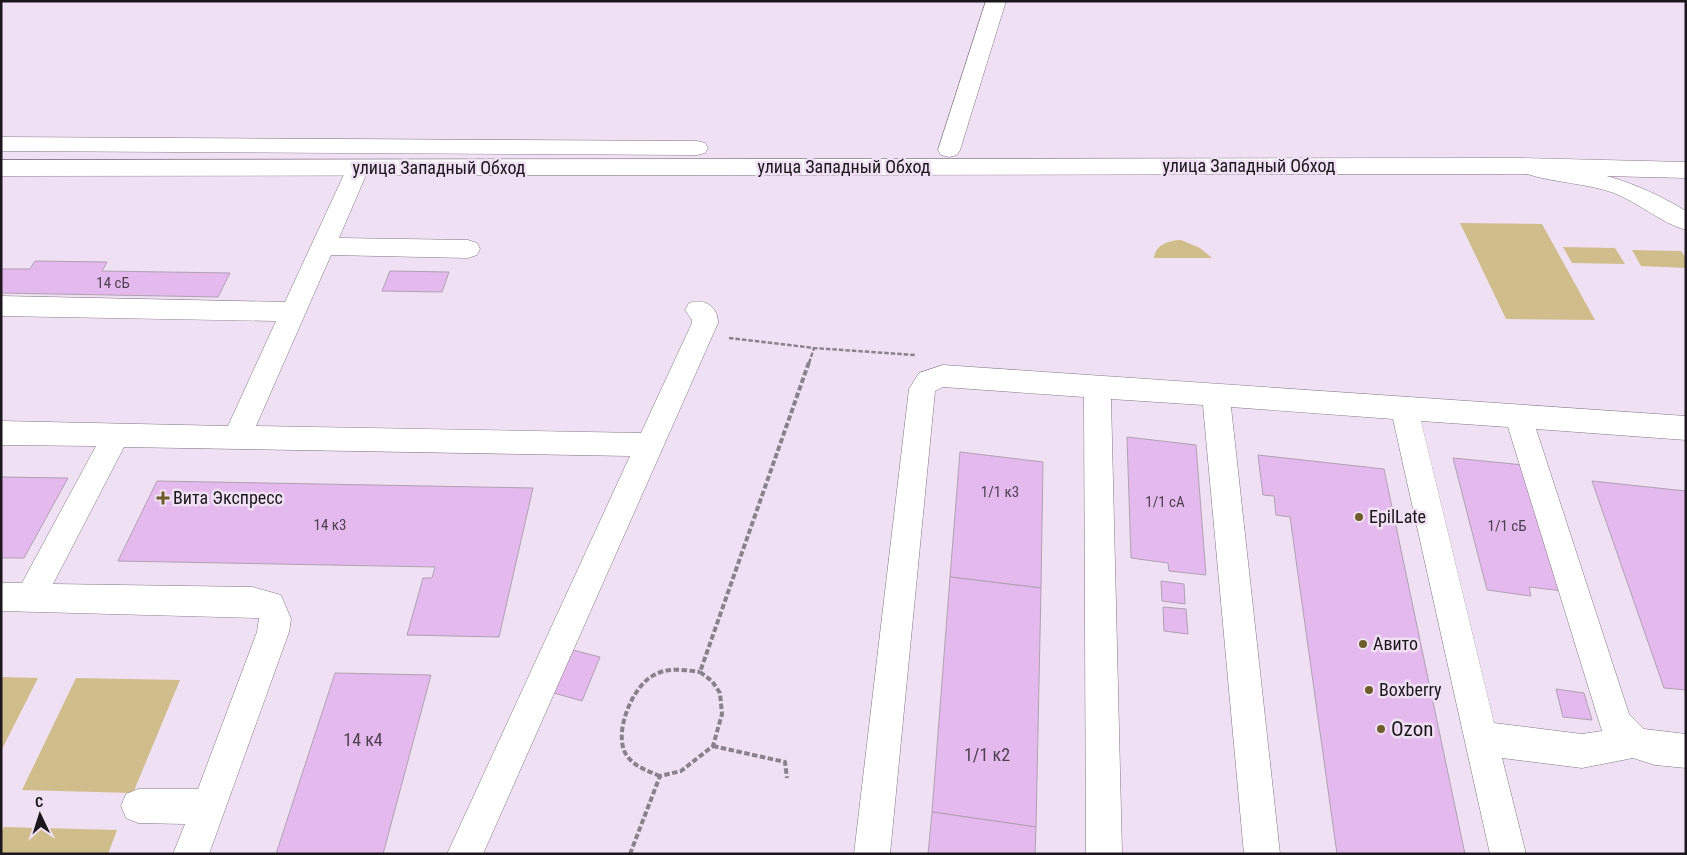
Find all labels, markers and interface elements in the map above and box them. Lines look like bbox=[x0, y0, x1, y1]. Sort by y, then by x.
street label: улица Западный Обход bbox=[1163, 155, 1336, 176]
street label: улица Западный Обход bbox=[758, 156, 931, 177]
street label: улица Западный Обход bbox=[353, 157, 526, 178]
house number: 14 сБ bbox=[96, 274, 130, 292]
house number: 1/1 к3 bbox=[981, 483, 1019, 501]
place label: Вита Экспресс bbox=[173, 487, 283, 508]
marker: Вита Экспресс bbox=[157, 492, 169, 504]
house number: 1/1 сА bbox=[1145, 493, 1185, 511]
place label: EpilLate bbox=[1369, 506, 1426, 527]
marker: EpilLate bbox=[1353, 511, 1365, 523]
house number: 14 к3 bbox=[314, 516, 346, 534]
house number: 1/1 сБ bbox=[1488, 517, 1527, 535]
place label: Авито bbox=[1373, 633, 1418, 654]
marker: Авито bbox=[1357, 638, 1369, 650]
place label: Boxberry bbox=[1379, 679, 1442, 700]
marker: Boxberry bbox=[1363, 684, 1375, 696]
place label: Ozon bbox=[1391, 717, 1433, 741]
marker: Ozon bbox=[1375, 723, 1387, 735]
house number: 14 к4 bbox=[343, 729, 383, 750]
house number: 1/1 к2 bbox=[964, 744, 1010, 765]
north arrow bbox=[15, 790, 65, 840]
text: С bbox=[35, 794, 44, 810]

